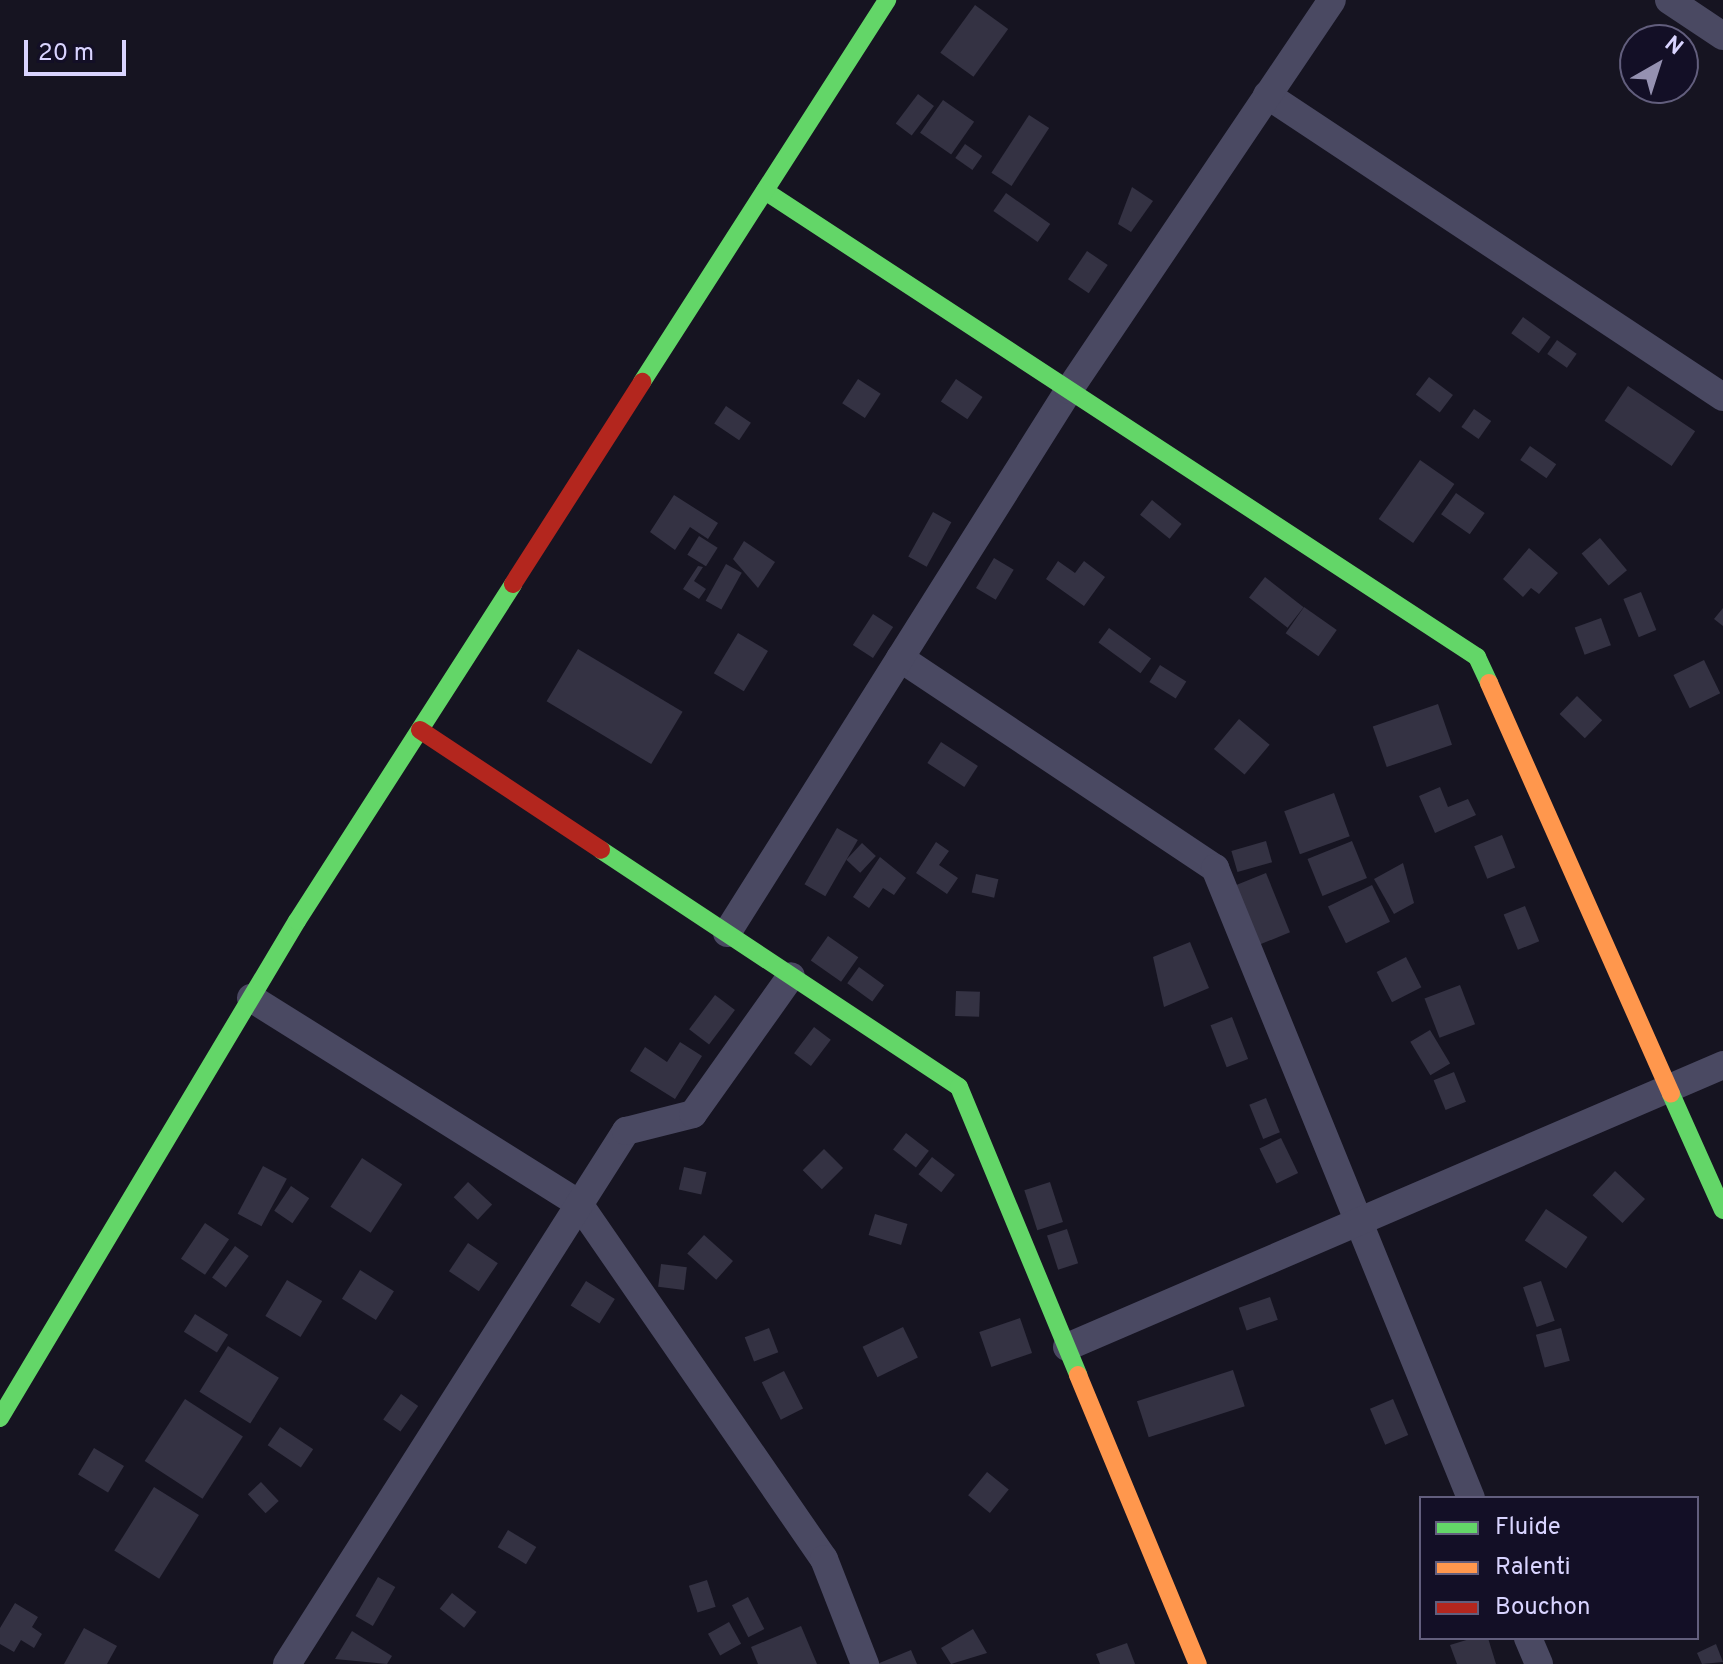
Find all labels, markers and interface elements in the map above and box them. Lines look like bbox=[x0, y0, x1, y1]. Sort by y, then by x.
scale bar bbox=[28, 24, 130, 74]
north arrow bbox=[1619, 24, 1699, 104]
text: N bbox=[1659, 31, 1688, 62]
text: 20 m bbox=[38, 39, 94, 69]
legend bbox=[1419, 1496, 1699, 1640]
text: Fluide bbox=[1495, 1513, 1561, 1543]
text: Ralenti bbox=[1495, 1553, 1571, 1583]
text: Bouchon bbox=[1495, 1593, 1590, 1623]

